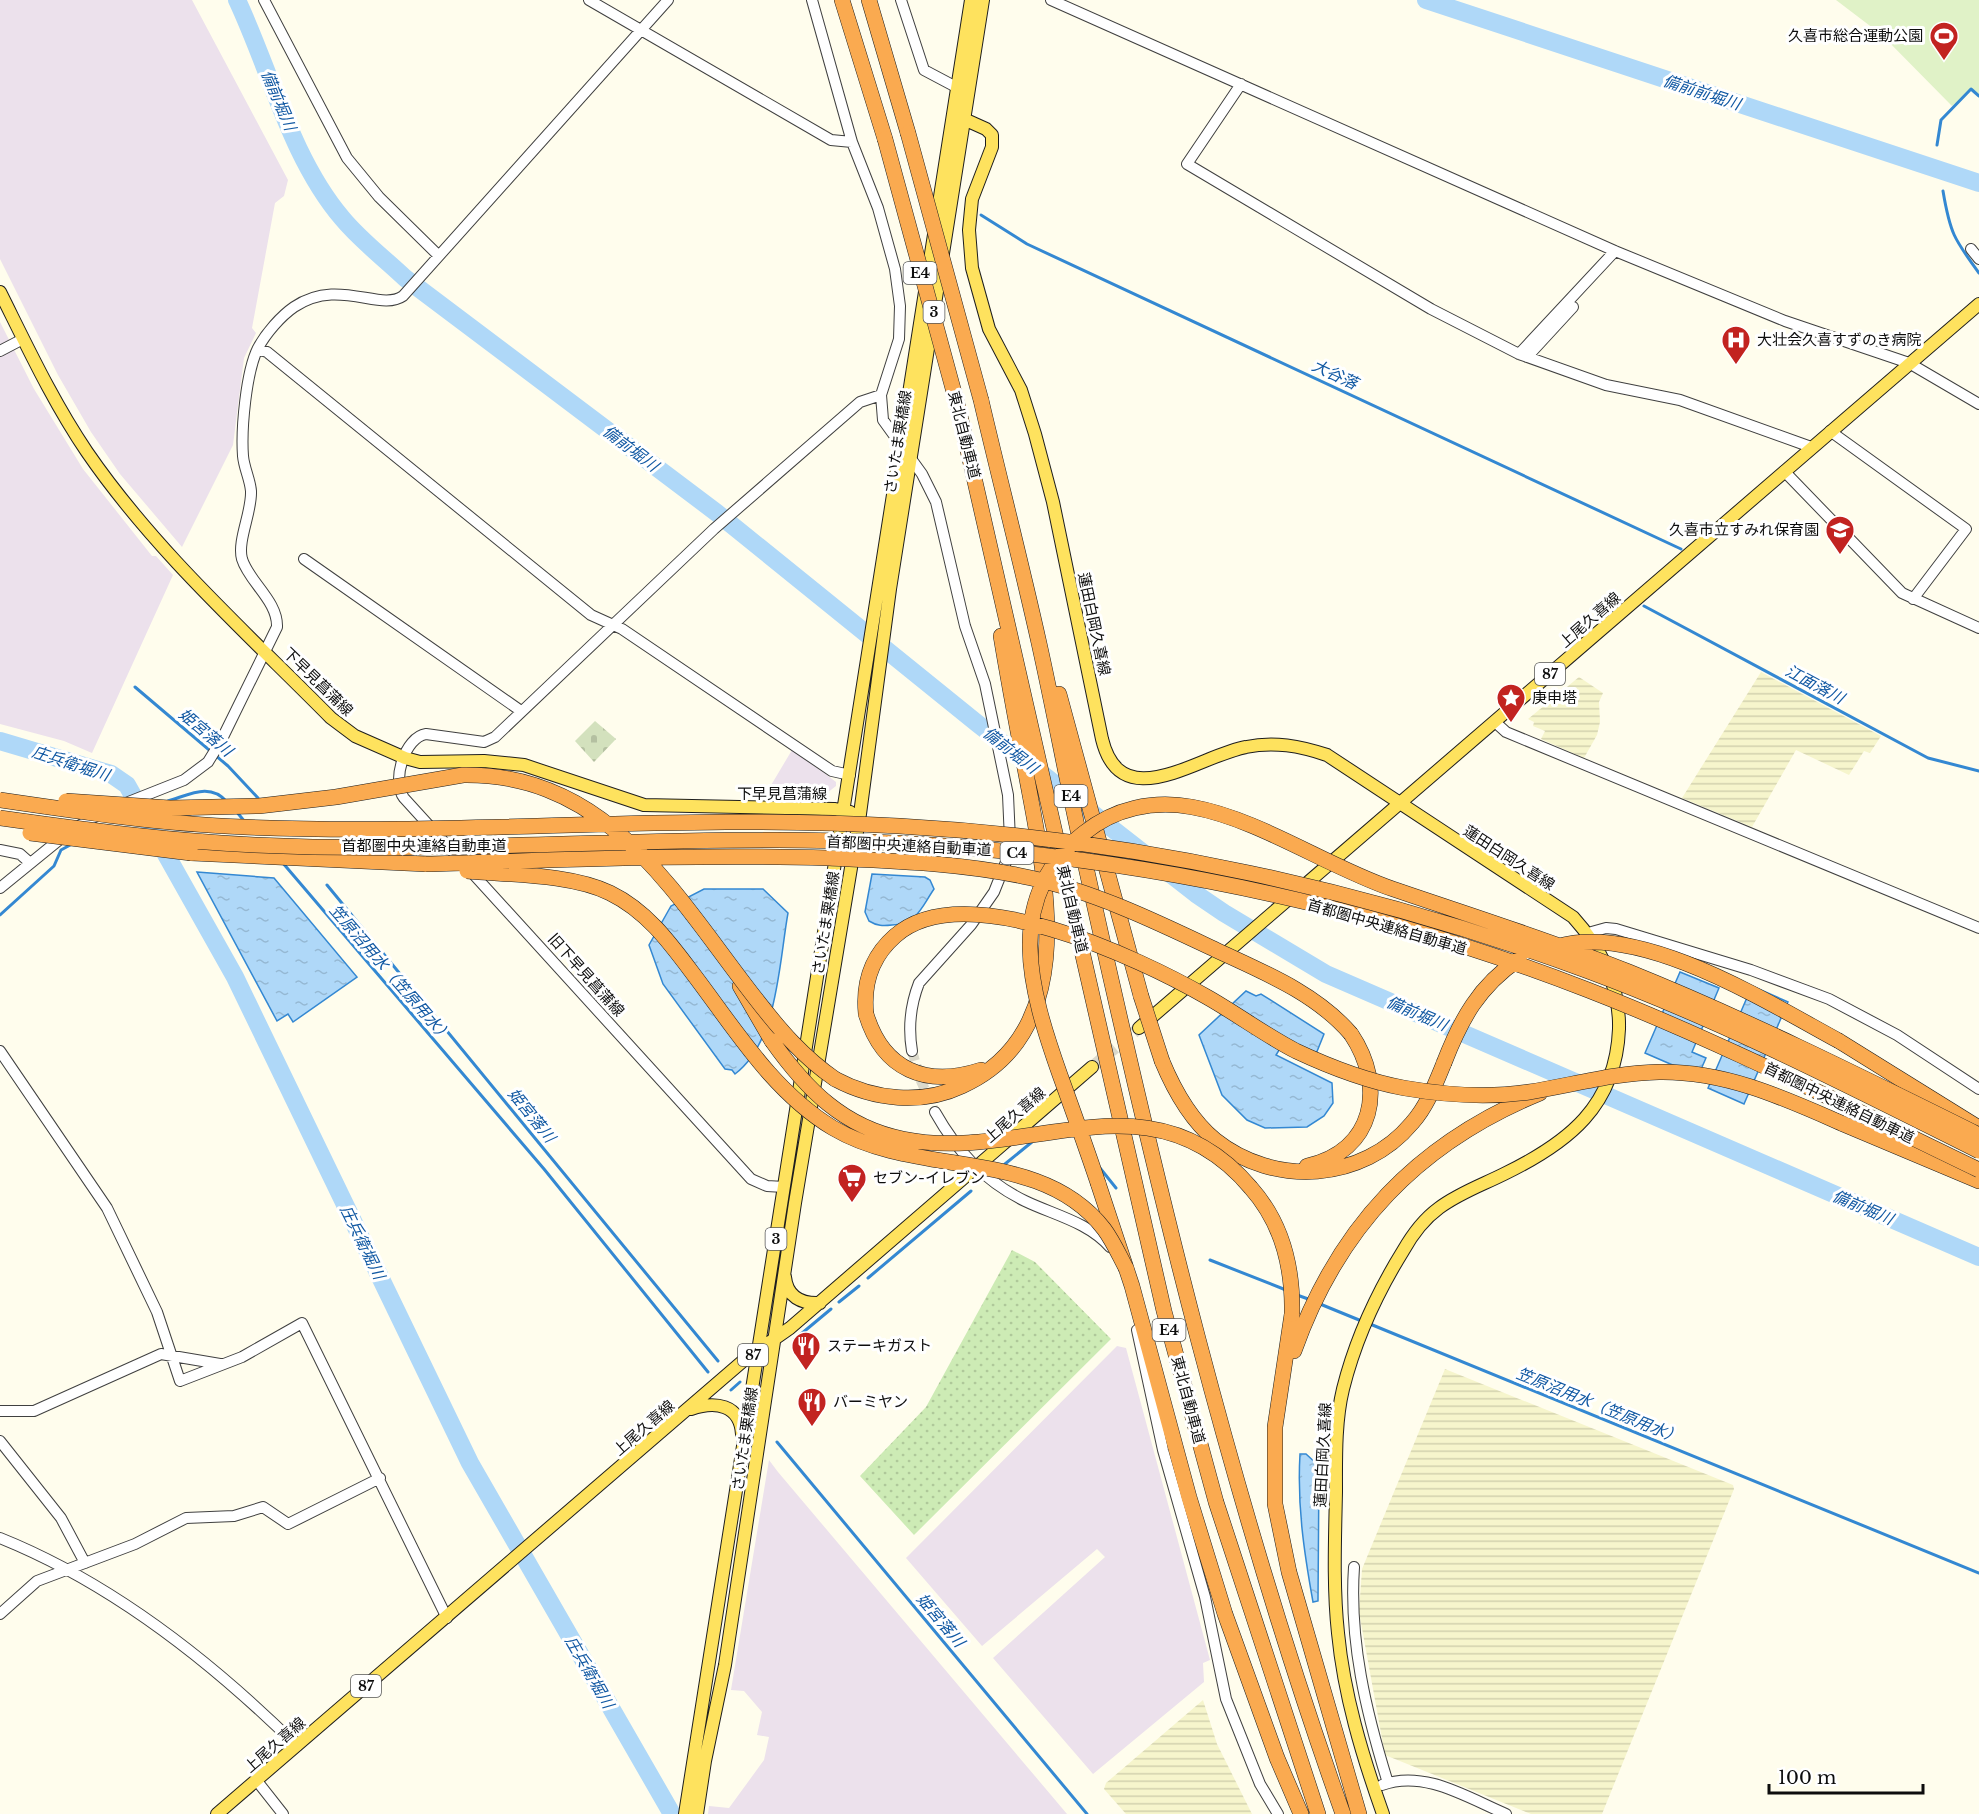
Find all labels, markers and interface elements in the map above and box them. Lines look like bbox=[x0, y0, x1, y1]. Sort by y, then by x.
sports icon: 久喜市総合運動公園 bbox=[1928, 20, 1960, 62]
place label: 久喜市総合運動公園 bbox=[1788, 26, 1923, 45]
water label: 備前堀川 bbox=[257, 67, 301, 135]
water label: 備前前堀川 bbox=[1661, 70, 1745, 114]
road number: E4 bbox=[904, 262, 936, 284]
road number: 3 bbox=[924, 301, 944, 323]
hospital icon: 大壮会久喜すずのき病院 bbox=[1720, 324, 1752, 366]
place label: 大壮会久喜すずのき病院 bbox=[1757, 330, 1922, 349]
water label: 大谷落 bbox=[1309, 355, 1364, 394]
street label: さいたま栗橋線 bbox=[880, 389, 915, 495]
street label: 東北自動車道 bbox=[944, 389, 985, 481]
water label: 備前堀川 bbox=[599, 421, 664, 476]
school or university icon: 久喜市立すみれ保育園 bbox=[1824, 514, 1856, 556]
place label: 久喜市立すみれ保育園 bbox=[1669, 520, 1819, 539]
street label: 蓮田白岡久喜線 bbox=[1074, 571, 1115, 677]
street label: 上尾久喜線 bbox=[1555, 588, 1624, 651]
street label: 下早見菖蒲線 bbox=[279, 644, 357, 720]
water label: 江面落川 bbox=[1782, 660, 1850, 709]
road number: 87 bbox=[1535, 663, 1565, 685]
place icon: 庚申塔 bbox=[1495, 682, 1527, 724]
place label: 庚申塔 bbox=[1532, 688, 1577, 707]
water label: 姫宮落川 bbox=[175, 704, 238, 762]
water label: 備前堀川 bbox=[980, 722, 1044, 779]
water label: 庄兵衛堀川 bbox=[30, 741, 114, 785]
street label: 下早見菖蒲線 bbox=[737, 784, 827, 803]
road number: E4 bbox=[1054, 785, 1088, 807]
street label: 蓮田白岡久喜線 bbox=[1460, 821, 1558, 894]
street label: 首都圏中央連絡自動車道 bbox=[826, 832, 992, 859]
street label: 首都圏中央連絡自動車道 bbox=[341, 836, 507, 855]
road number: C4 bbox=[1000, 842, 1034, 864]
street label: 東北自動車道 bbox=[1053, 863, 1092, 955]
street label: さいたま栗橋線 bbox=[808, 870, 843, 976]
street label: 首都圏中央連絡自動車道 bbox=[1305, 895, 1469, 958]
water label: 笠原沼用水（笠原用水） bbox=[326, 900, 456, 1046]
street label: 旧下早見菖蒲線 bbox=[544, 929, 629, 1020]
water label: 備前堀川 bbox=[1384, 991, 1452, 1035]
street label: 首都圏中央連絡自動車道 bbox=[1761, 1058, 1918, 1147]
street label: 上尾久喜線 bbox=[980, 1083, 1049, 1146]
water label: 姫宮落川 bbox=[504, 1084, 561, 1148]
supermarket icon: セブン-イレブン bbox=[836, 1162, 868, 1204]
place label: セブン-イレブン bbox=[873, 1168, 985, 1187]
water label: 備前堀川 bbox=[1830, 1185, 1898, 1229]
water label: 庄兵衛堀川 bbox=[336, 1202, 390, 1284]
road number: 3 bbox=[766, 1228, 786, 1250]
road number: E4 bbox=[1152, 1319, 1186, 1341]
restaurant icon: ステーキガスト bbox=[790, 1330, 822, 1372]
place label: ステーキガスト bbox=[827, 1336, 932, 1355]
road number: 87 bbox=[738, 1344, 768, 1366]
street label: 東北自動車道 bbox=[1168, 1354, 1209, 1446]
water label: 笠原沼用水（笠原用水） bbox=[1514, 1363, 1684, 1447]
street label: さいたま栗橋線 bbox=[728, 1386, 761, 1492]
restaurant icon: バーミヤン bbox=[796, 1386, 828, 1428]
place label: バーミヤン bbox=[833, 1392, 908, 1411]
street label: 上尾久喜線 bbox=[609, 1396, 678, 1459]
street label: 蓮田白岡久喜線 bbox=[1310, 1402, 1335, 1508]
water label: 姫宮落川 bbox=[913, 1589, 971, 1652]
water label: 庄兵衛堀川 bbox=[561, 1632, 620, 1713]
road number: 87 bbox=[351, 1675, 381, 1697]
street label: 上尾久喜線 bbox=[240, 1713, 309, 1776]
scale bar bbox=[1769, 1757, 1924, 1795]
text: 100 m bbox=[1778, 1767, 1836, 1789]

